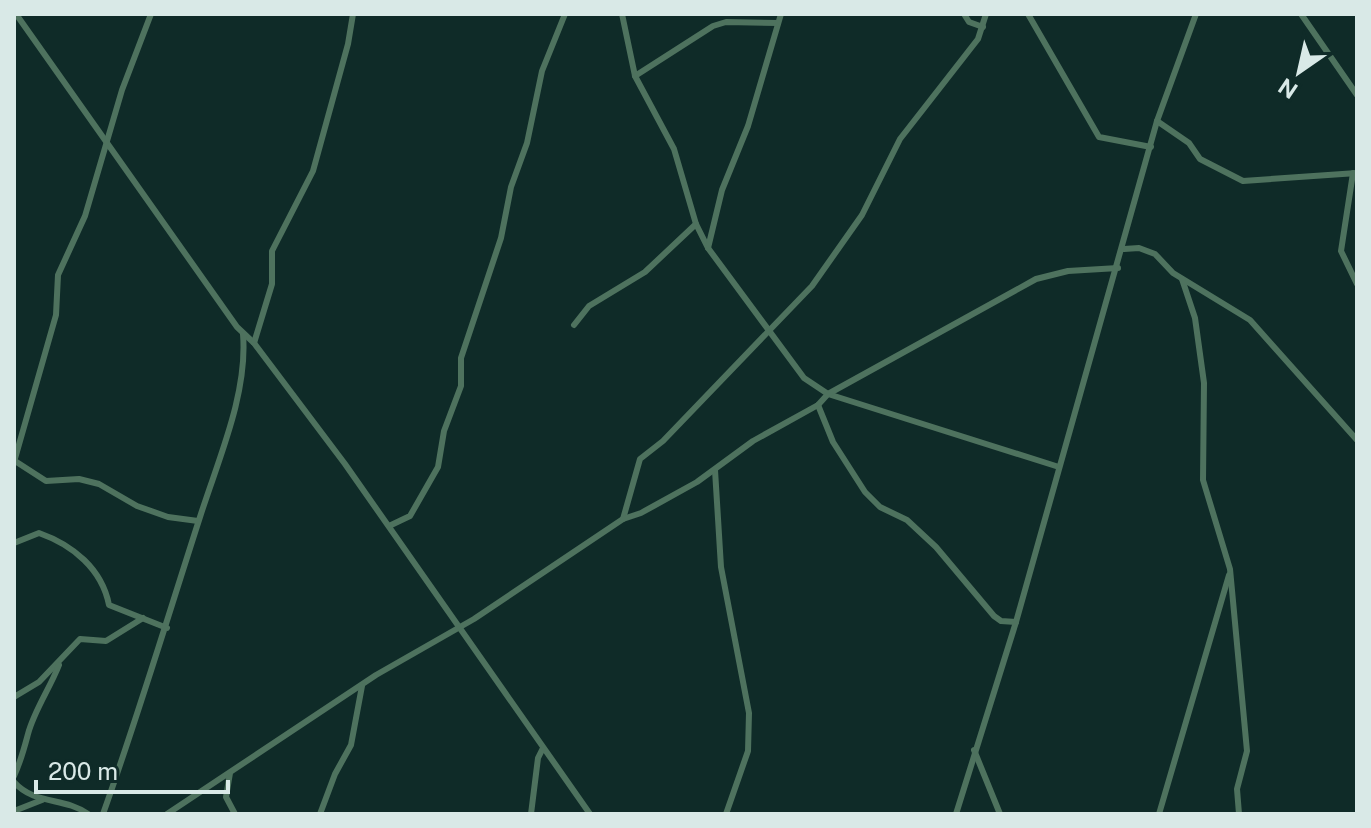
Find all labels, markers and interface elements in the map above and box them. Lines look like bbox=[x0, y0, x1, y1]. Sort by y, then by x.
north arrow bbox=[1259, 32, 1339, 112]
text: N bbox=[1273, 73, 1302, 104]
scale bar bbox=[36, 744, 228, 794]
text: 200 m bbox=[48, 757, 118, 785]

